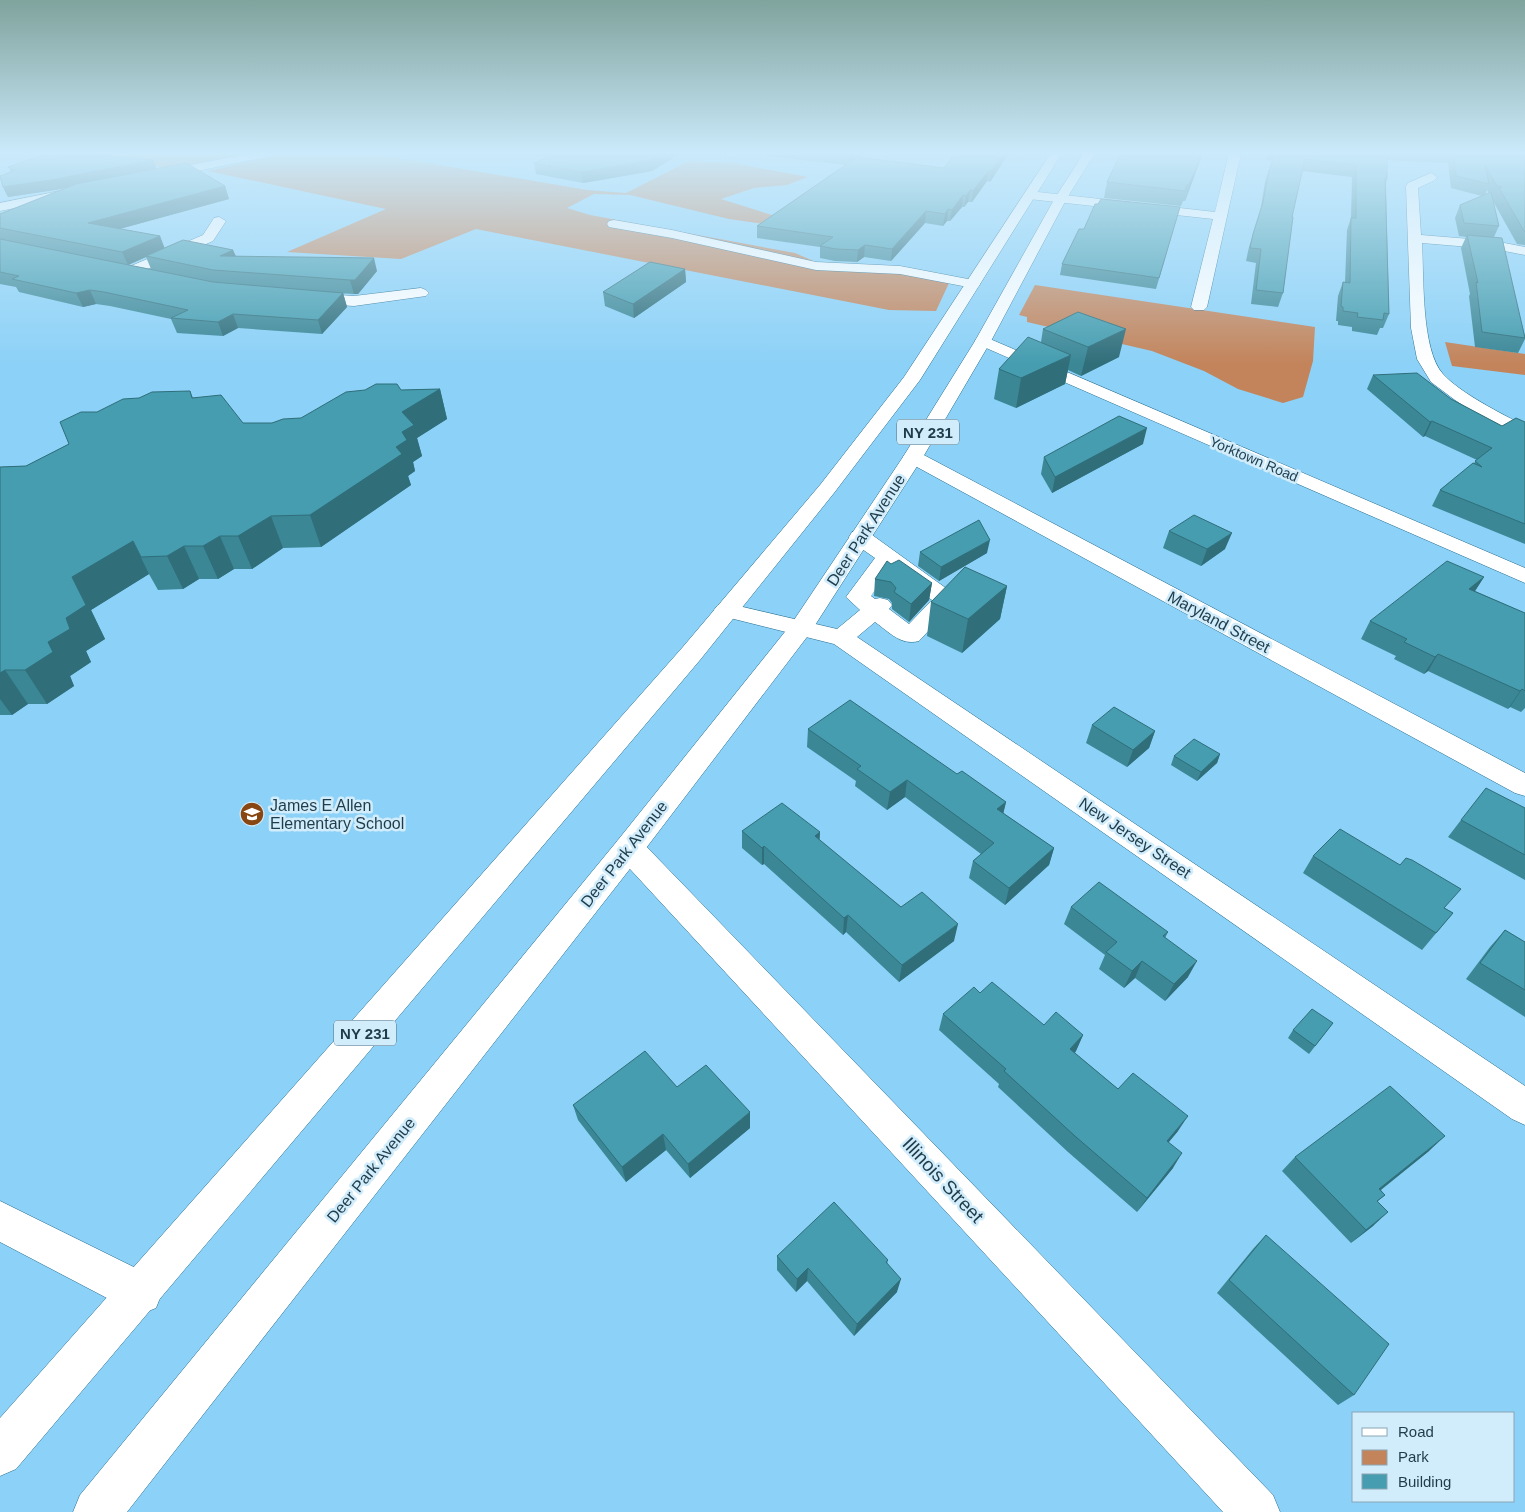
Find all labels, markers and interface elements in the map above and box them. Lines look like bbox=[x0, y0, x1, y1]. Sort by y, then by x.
road number: NY 231 bbox=[897, 420, 959, 444]
street label: Yorktown Road bbox=[1207, 433, 1301, 485]
street label: Deer Park Avenue bbox=[824, 471, 908, 589]
street label: Maryland Street bbox=[1165, 588, 1273, 656]
street label: New Jersey Street bbox=[1076, 794, 1194, 882]
place label: James E Allen Elementary School bbox=[270, 797, 404, 832]
street label: Deer Park Avenue bbox=[577, 798, 671, 910]
school or university icon: James E Allen Elementary School bbox=[239, 801, 265, 827]
road number: NY 231 bbox=[334, 1020, 396, 1046]
street label: Deer Park Avenue bbox=[324, 1114, 418, 1226]
street label: Illinois Street bbox=[898, 1133, 988, 1227]
legend bbox=[1352, 1412, 1515, 1502]
text: Road bbox=[1398, 1423, 1434, 1440]
text: Park bbox=[1398, 1448, 1429, 1465]
text: Building bbox=[1398, 1473, 1451, 1490]

